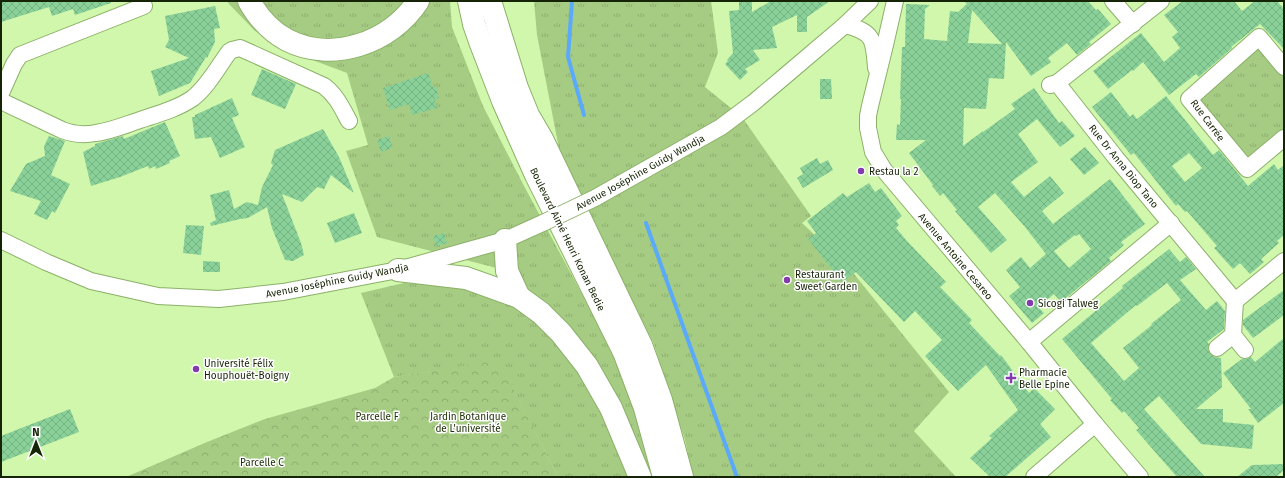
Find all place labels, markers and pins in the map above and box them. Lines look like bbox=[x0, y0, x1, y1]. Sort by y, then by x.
marker: Restau la 2 bbox=[856, 166, 866, 176]
place label: Restau la 2 bbox=[869, 166, 918, 178]
place label: Restaurant Sweet Garden bbox=[795, 269, 857, 293]
marker: Restaurant Sweet Garden bbox=[782, 275, 792, 285]
marker: Sicogi Talweg bbox=[1025, 298, 1035, 308]
place label: Sicogi Talweg bbox=[1038, 298, 1099, 310]
place label: Université Félix Houphouët-Boigny bbox=[204, 358, 289, 382]
marker: Université Félix Houphouët-Boigny bbox=[191, 364, 201, 374]
place label: Pharmacie Belle Epine bbox=[1019, 367, 1070, 391]
marker: Pharmacie Belle Epine bbox=[1006, 373, 1016, 383]

